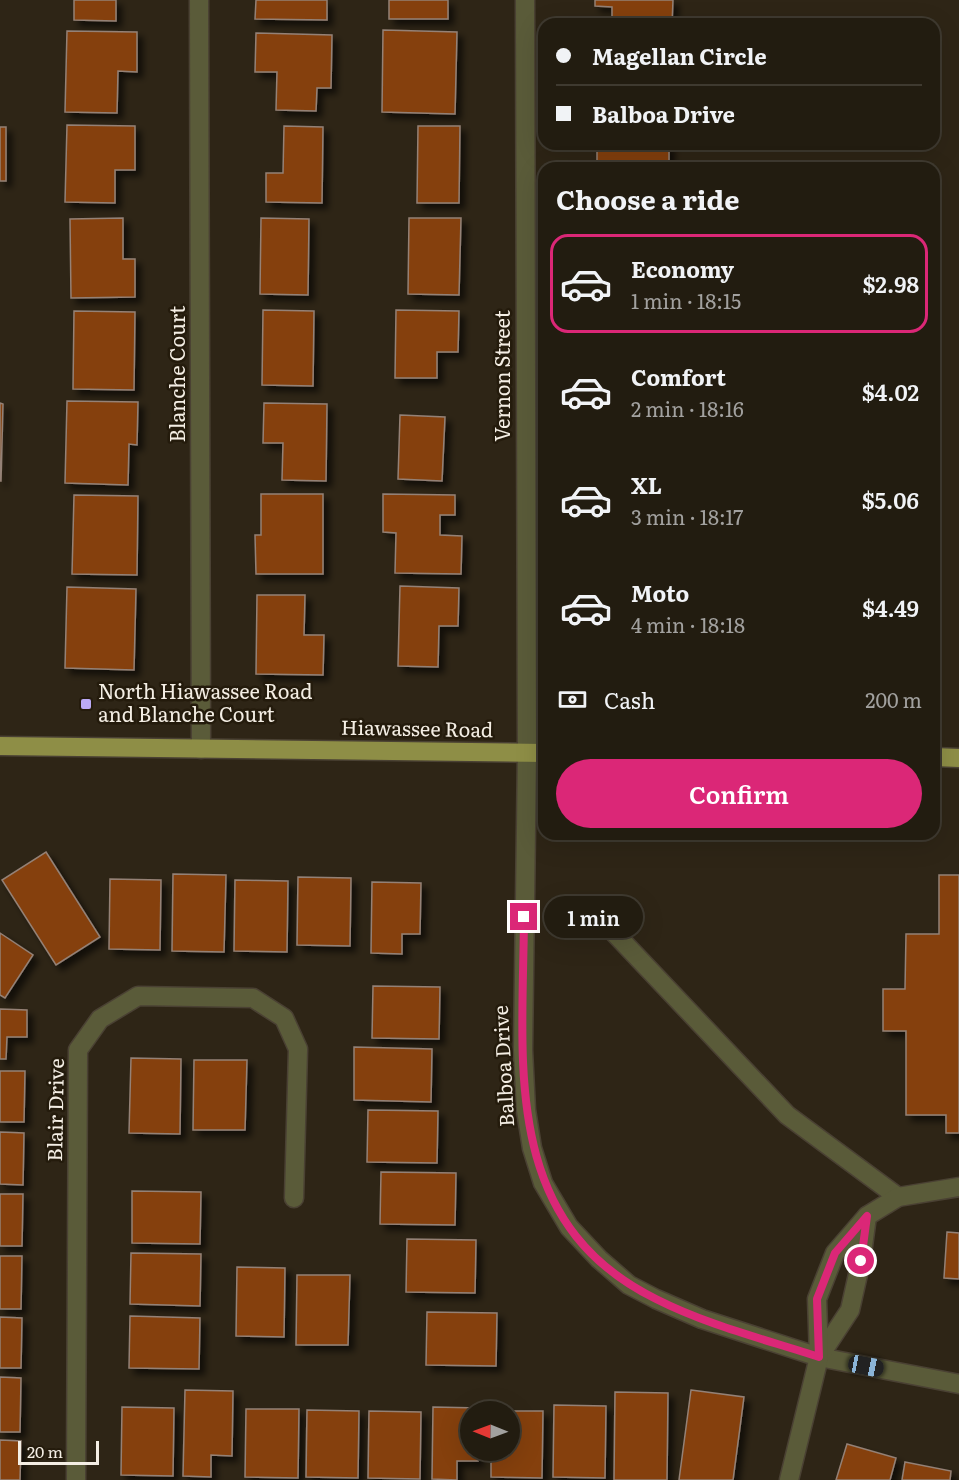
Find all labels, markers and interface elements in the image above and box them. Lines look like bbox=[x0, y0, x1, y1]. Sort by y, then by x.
text: Magellan Circle bbox=[592, 39, 767, 72]
text: Balboa Drive bbox=[592, 97, 735, 130]
text: Choose a ride bbox=[556, 178, 739, 218]
text: Economy bbox=[631, 252, 734, 285]
icon: car bbox=[559, 257, 613, 311]
text: $2.98 bbox=[863, 267, 919, 300]
text: 1 min · 18:15 bbox=[631, 285, 741, 315]
street label: Blanche Court bbox=[161, 306, 191, 442]
street label: Vernon Street bbox=[486, 310, 516, 442]
text: Comfort bbox=[631, 360, 726, 393]
icon: car bbox=[559, 365, 613, 419]
text: $4.02 bbox=[862, 375, 919, 408]
text: 2 min · 18:16 bbox=[631, 393, 744, 423]
text: XL bbox=[631, 468, 662, 501]
icon: car bbox=[559, 473, 613, 527]
text: $5.06 bbox=[862, 483, 919, 516]
text: 3 min · 18:17 bbox=[631, 501, 743, 531]
text: Moto bbox=[631, 576, 689, 609]
icon: car bbox=[559, 581, 613, 635]
text: $4.49 bbox=[862, 591, 919, 624]
text: 4 min · 18:18 bbox=[631, 609, 745, 639]
place label: North Hiawassee Road and Blanche Court bbox=[98, 675, 312, 728]
icon: cash bbox=[556, 683, 589, 716]
text: Cash bbox=[604, 683, 655, 716]
text: 200 m bbox=[865, 684, 922, 714]
marker: North Hiawassee Road and Blanche Court bbox=[79, 697, 93, 711]
street label: Hiawassee Road bbox=[341, 711, 493, 743]
button: Confirm bbox=[556, 759, 922, 828]
callout: 1 min bbox=[545, 896, 644, 938]
text: 1 min bbox=[567, 902, 620, 932]
route end bbox=[510, 903, 537, 930]
street label: Balboa Drive bbox=[484, 1004, 520, 1128]
street label: Blair Drive bbox=[38, 1058, 70, 1162]
route start bbox=[847, 1247, 874, 1274]
car bbox=[847, 1354, 885, 1378]
north arrow bbox=[460, 1401, 520, 1461]
map controls bbox=[460, 1401, 520, 1461]
scale bar bbox=[18, 1438, 99, 1466]
text: 20 m bbox=[27, 1439, 63, 1463]

